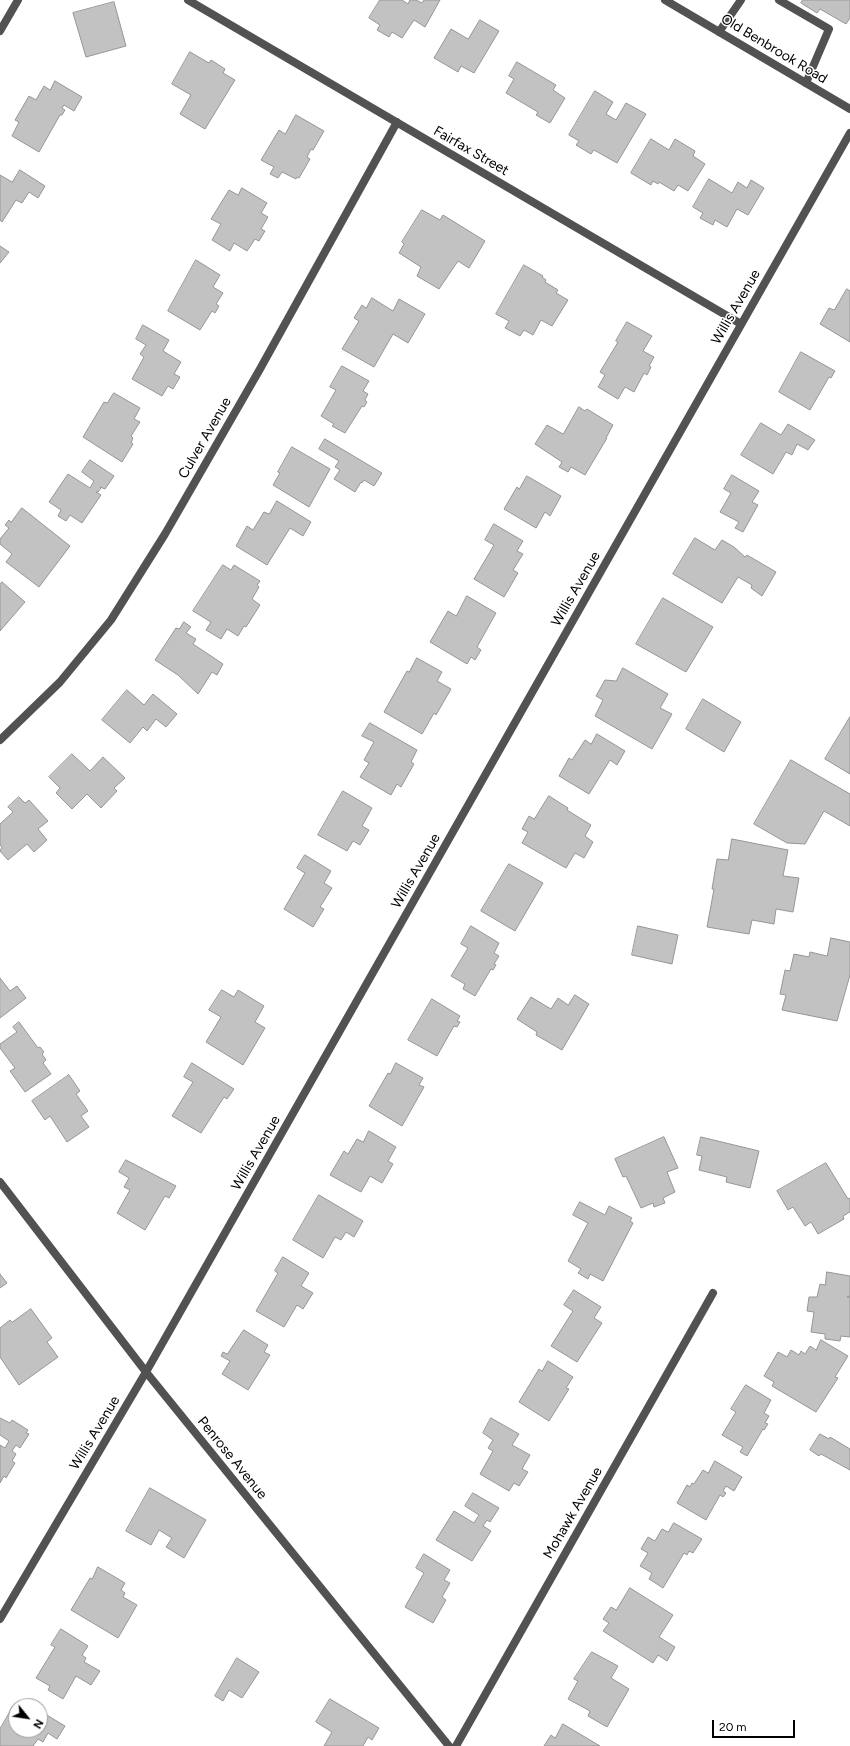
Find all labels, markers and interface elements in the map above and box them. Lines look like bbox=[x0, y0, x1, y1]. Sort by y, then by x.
street label: Old Benbrook Road bbox=[718, 11, 830, 87]
street label: Fairfax Street bbox=[430, 123, 512, 179]
street label: Willis Avenue bbox=[708, 267, 764, 347]
street label: Culver Avenue bbox=[175, 394, 235, 482]
street label: Willis Avenue bbox=[548, 549, 604, 629]
street label: Willis Avenue bbox=[388, 831, 444, 911]
street label: Willis Avenue bbox=[228, 1113, 284, 1193]
street label: Willis Avenue bbox=[66, 1393, 124, 1473]
street label: Penrose Avenue bbox=[194, 1413, 270, 1503]
street label: Mohawk Avenue bbox=[540, 1464, 606, 1562]
north arrow bbox=[8, 1698, 48, 1738]
scale bar bbox=[714, 1712, 797, 1738]
text: N bbox=[30, 1717, 46, 1731]
text: 20 m bbox=[719, 1720, 747, 1734]

